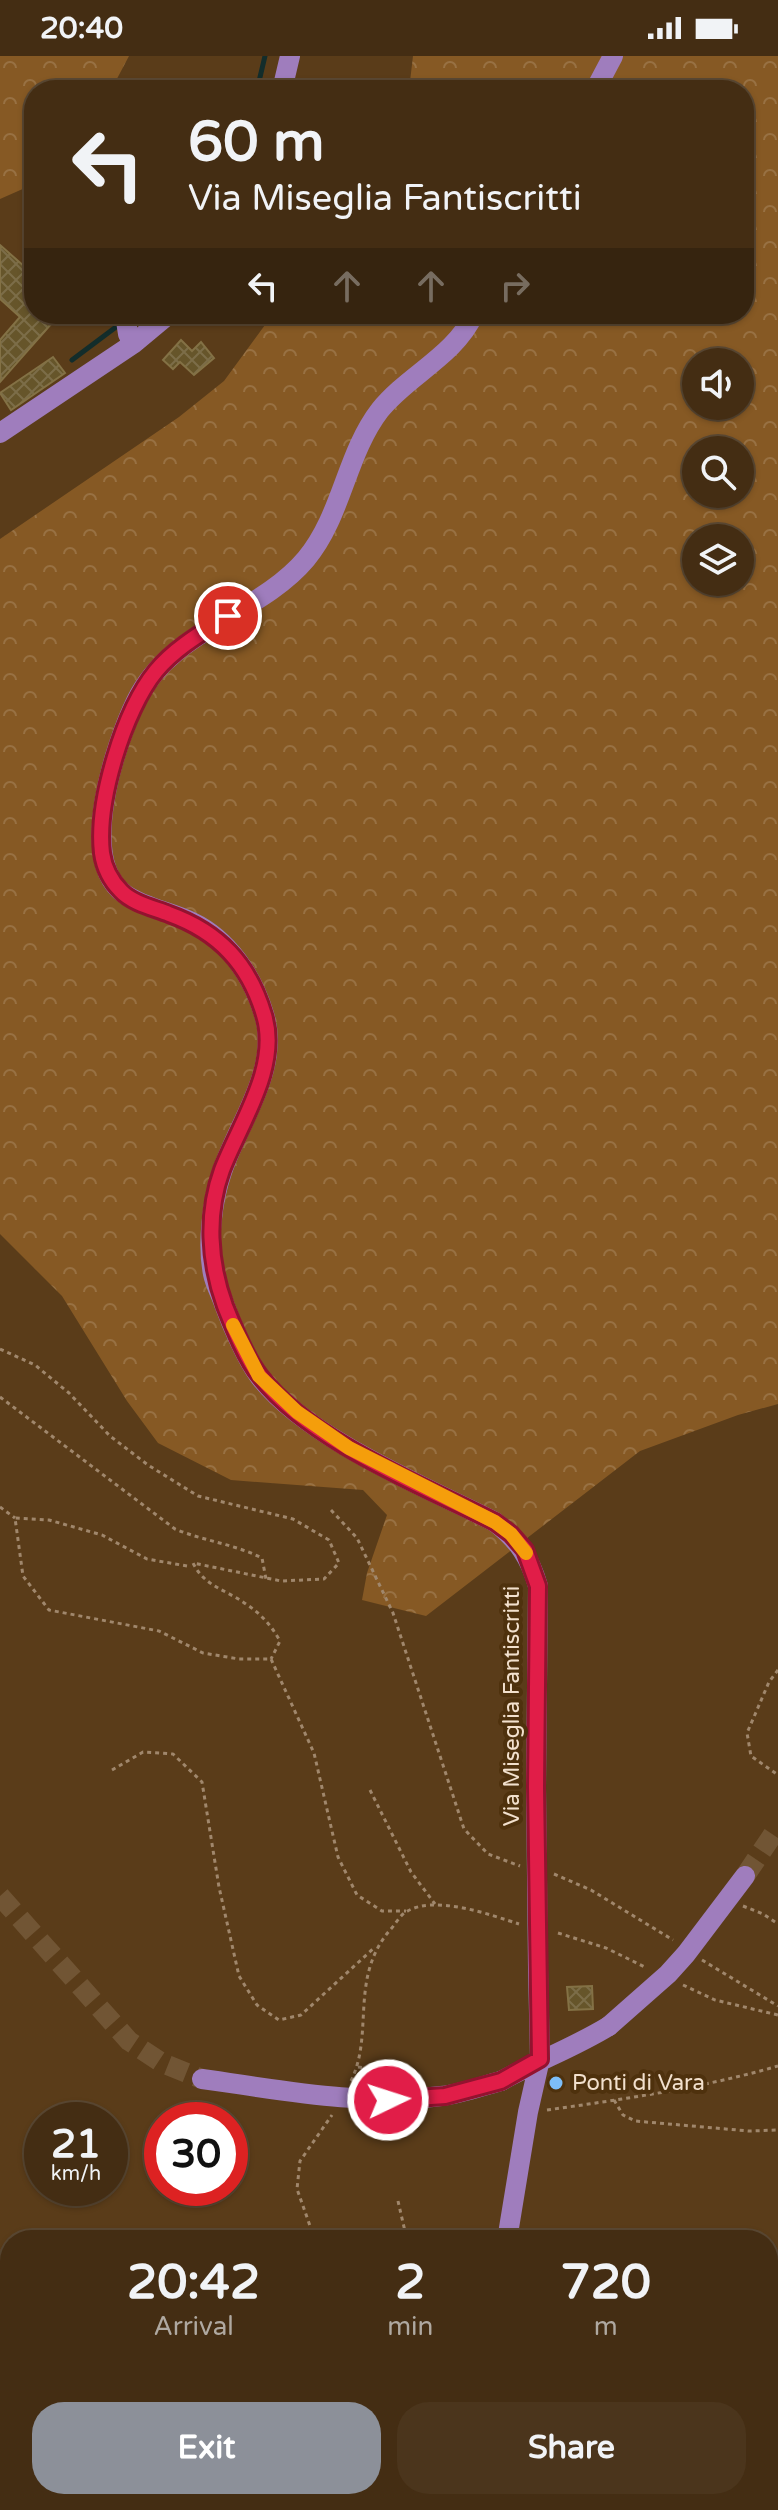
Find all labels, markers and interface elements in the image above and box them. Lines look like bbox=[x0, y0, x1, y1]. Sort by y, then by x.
text: 20:40 bbox=[40, 10, 123, 47]
text: 60 m bbox=[188, 109, 324, 176]
icon: left bbox=[56, 112, 160, 216]
text: Via Miseglia Fantiscritti bbox=[188, 177, 582, 220]
icon: left bbox=[241, 264, 285, 308]
icon: ahead bbox=[325, 264, 369, 308]
icon: ahead bbox=[409, 264, 453, 308]
icon: right bbox=[493, 264, 537, 308]
map controls bbox=[682, 348, 754, 596]
button: sound bbox=[682, 348, 754, 420]
button: search bbox=[682, 436, 754, 508]
button: layers bbox=[682, 524, 754, 596]
pin bbox=[194, 582, 262, 650]
icon: arrive bbox=[206, 594, 250, 638]
street label: Via Miseglia Fantiscritti bbox=[499, 1586, 525, 1826]
position arrow bbox=[346, 2058, 430, 2142]
place label: Ponti di Vara bbox=[572, 2070, 705, 2096]
marker: Ponti di Vara bbox=[547, 2074, 565, 2092]
speed limit sign: 30 bbox=[144, 2102, 248, 2206]
text: 21 bbox=[51, 2120, 101, 2168]
text: km/h bbox=[51, 2162, 101, 2186]
text: 20:42 bbox=[127, 2254, 260, 2312]
text: 2 bbox=[395, 2254, 425, 2312]
text: 720 bbox=[560, 2254, 651, 2312]
text: Arrival bbox=[153, 2311, 234, 2342]
text: min bbox=[387, 2311, 433, 2342]
text: m bbox=[594, 2311, 618, 2342]
button: Exit bbox=[32, 2402, 381, 2494]
button: Share bbox=[397, 2402, 746, 2494]

